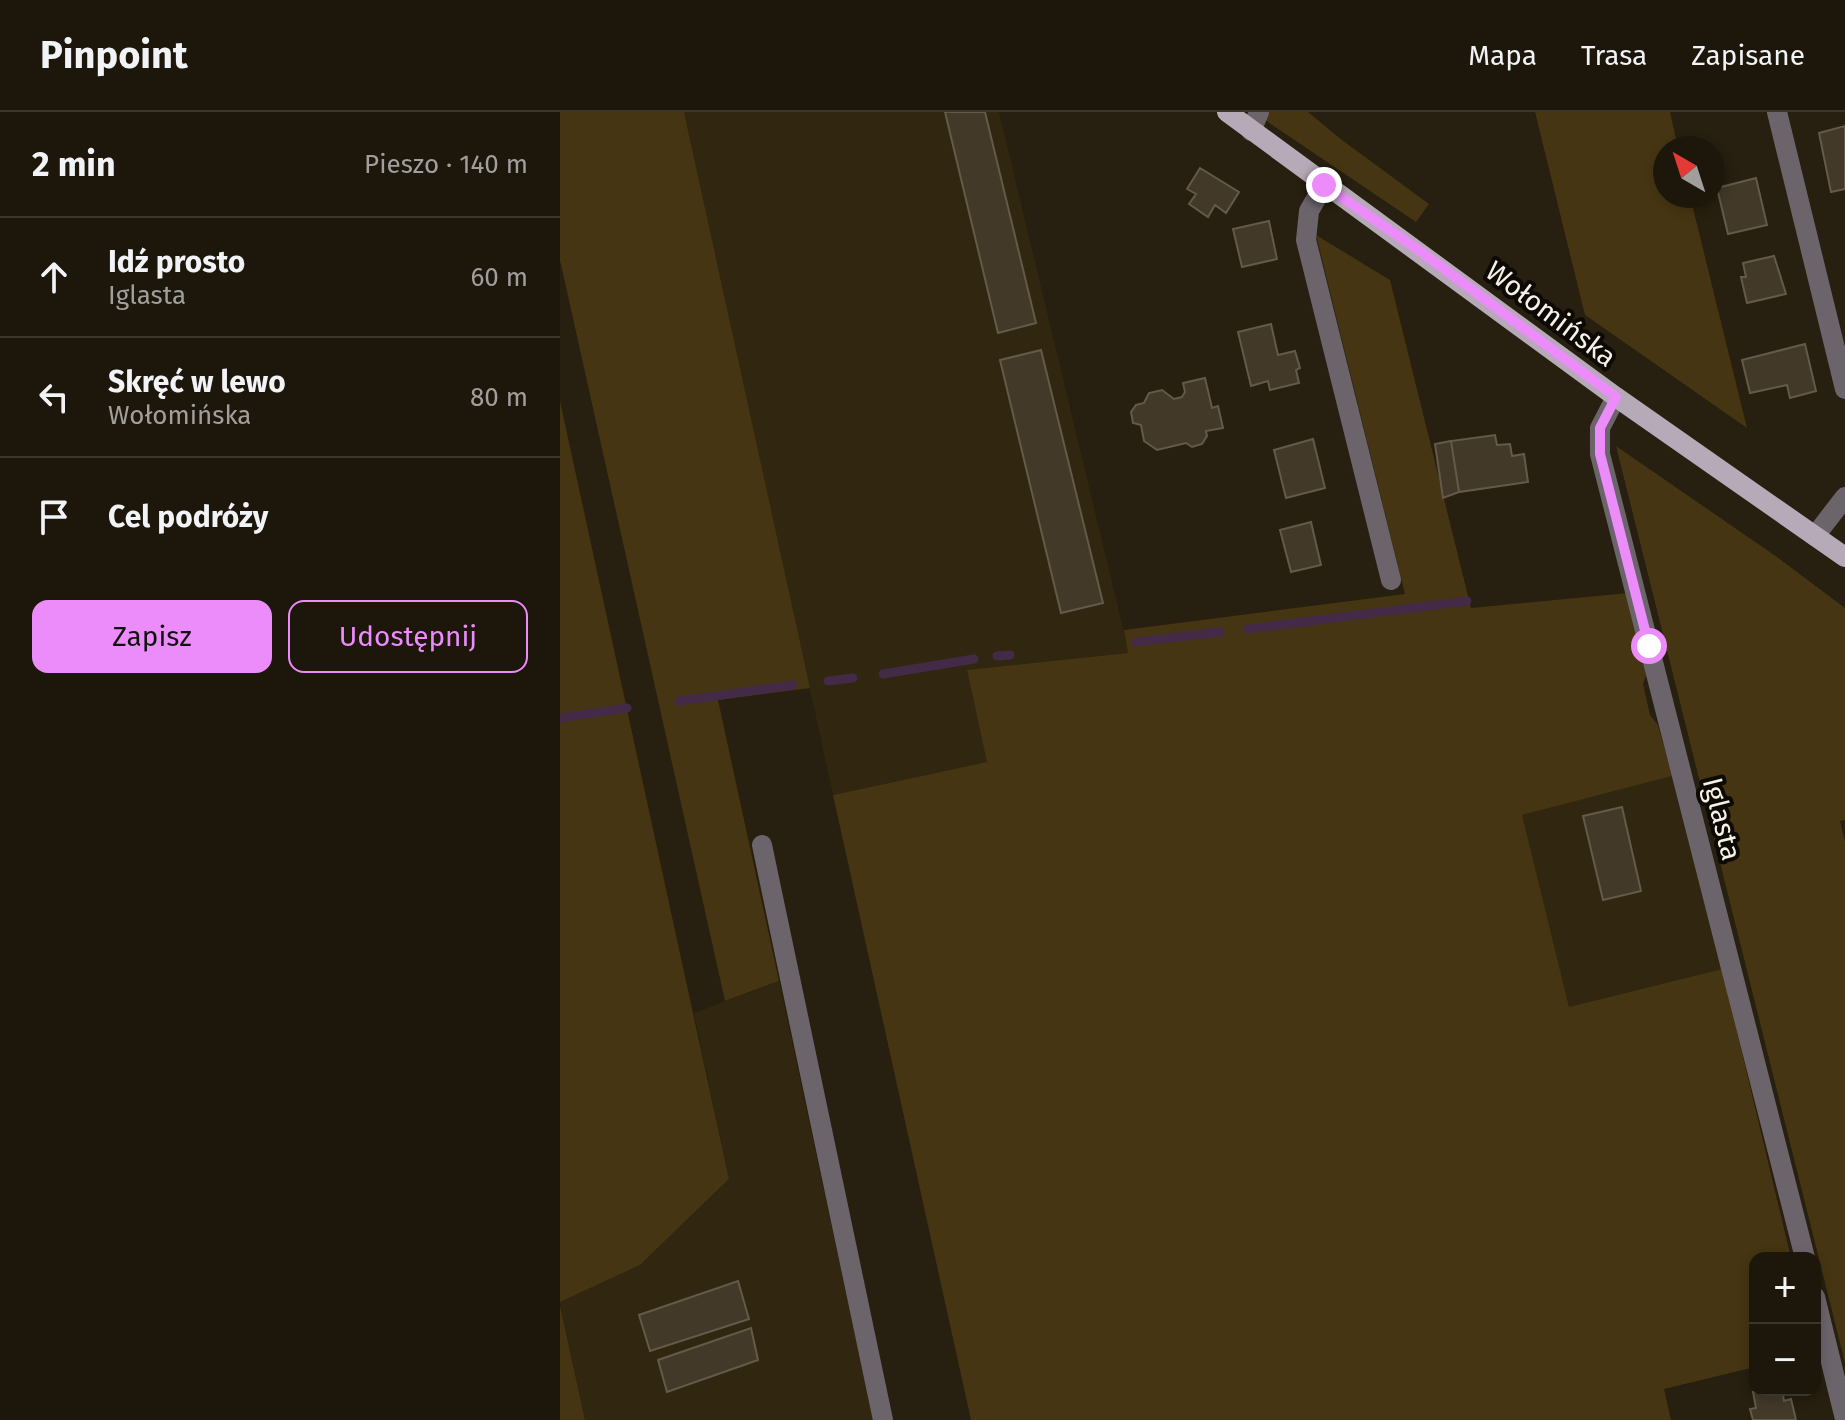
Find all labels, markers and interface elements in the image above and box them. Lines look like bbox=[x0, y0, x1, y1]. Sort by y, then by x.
text: Pinpoint bbox=[40, 32, 188, 78]
text: Mapa bbox=[1468, 39, 1537, 72]
text: Trasa bbox=[1581, 39, 1647, 72]
text: Zapisane bbox=[1691, 39, 1805, 72]
north arrow bbox=[1653, 136, 1725, 208]
text: 2 min bbox=[32, 144, 116, 185]
text: Pieszo · 140 m bbox=[364, 149, 528, 180]
route end bbox=[1306, 167, 1342, 203]
text: Idź prosto bbox=[108, 244, 245, 280]
street label: Wołomińska bbox=[1479, 254, 1623, 374]
icon: ahead bbox=[32, 255, 76, 299]
text: 60 m bbox=[470, 262, 528, 293]
text: Iglasta bbox=[108, 280, 186, 311]
text: Skręć w lewo bbox=[108, 364, 286, 400]
icon: left bbox=[32, 375, 76, 419]
text: 80 m bbox=[470, 382, 528, 413]
text: Wołomińska bbox=[108, 400, 251, 431]
icon: arrive bbox=[32, 495, 76, 539]
text: Cel podróży bbox=[108, 499, 268, 535]
button: Zapisz bbox=[32, 600, 272, 673]
button: Udostępnij bbox=[288, 600, 528, 673]
route start bbox=[1631, 628, 1667, 664]
street label: Iglasta bbox=[1696, 774, 1748, 864]
map controls bbox=[1749, 1252, 1821, 1396]
button: + bbox=[1749, 1252, 1821, 1324]
button: − bbox=[1749, 1324, 1821, 1396]

